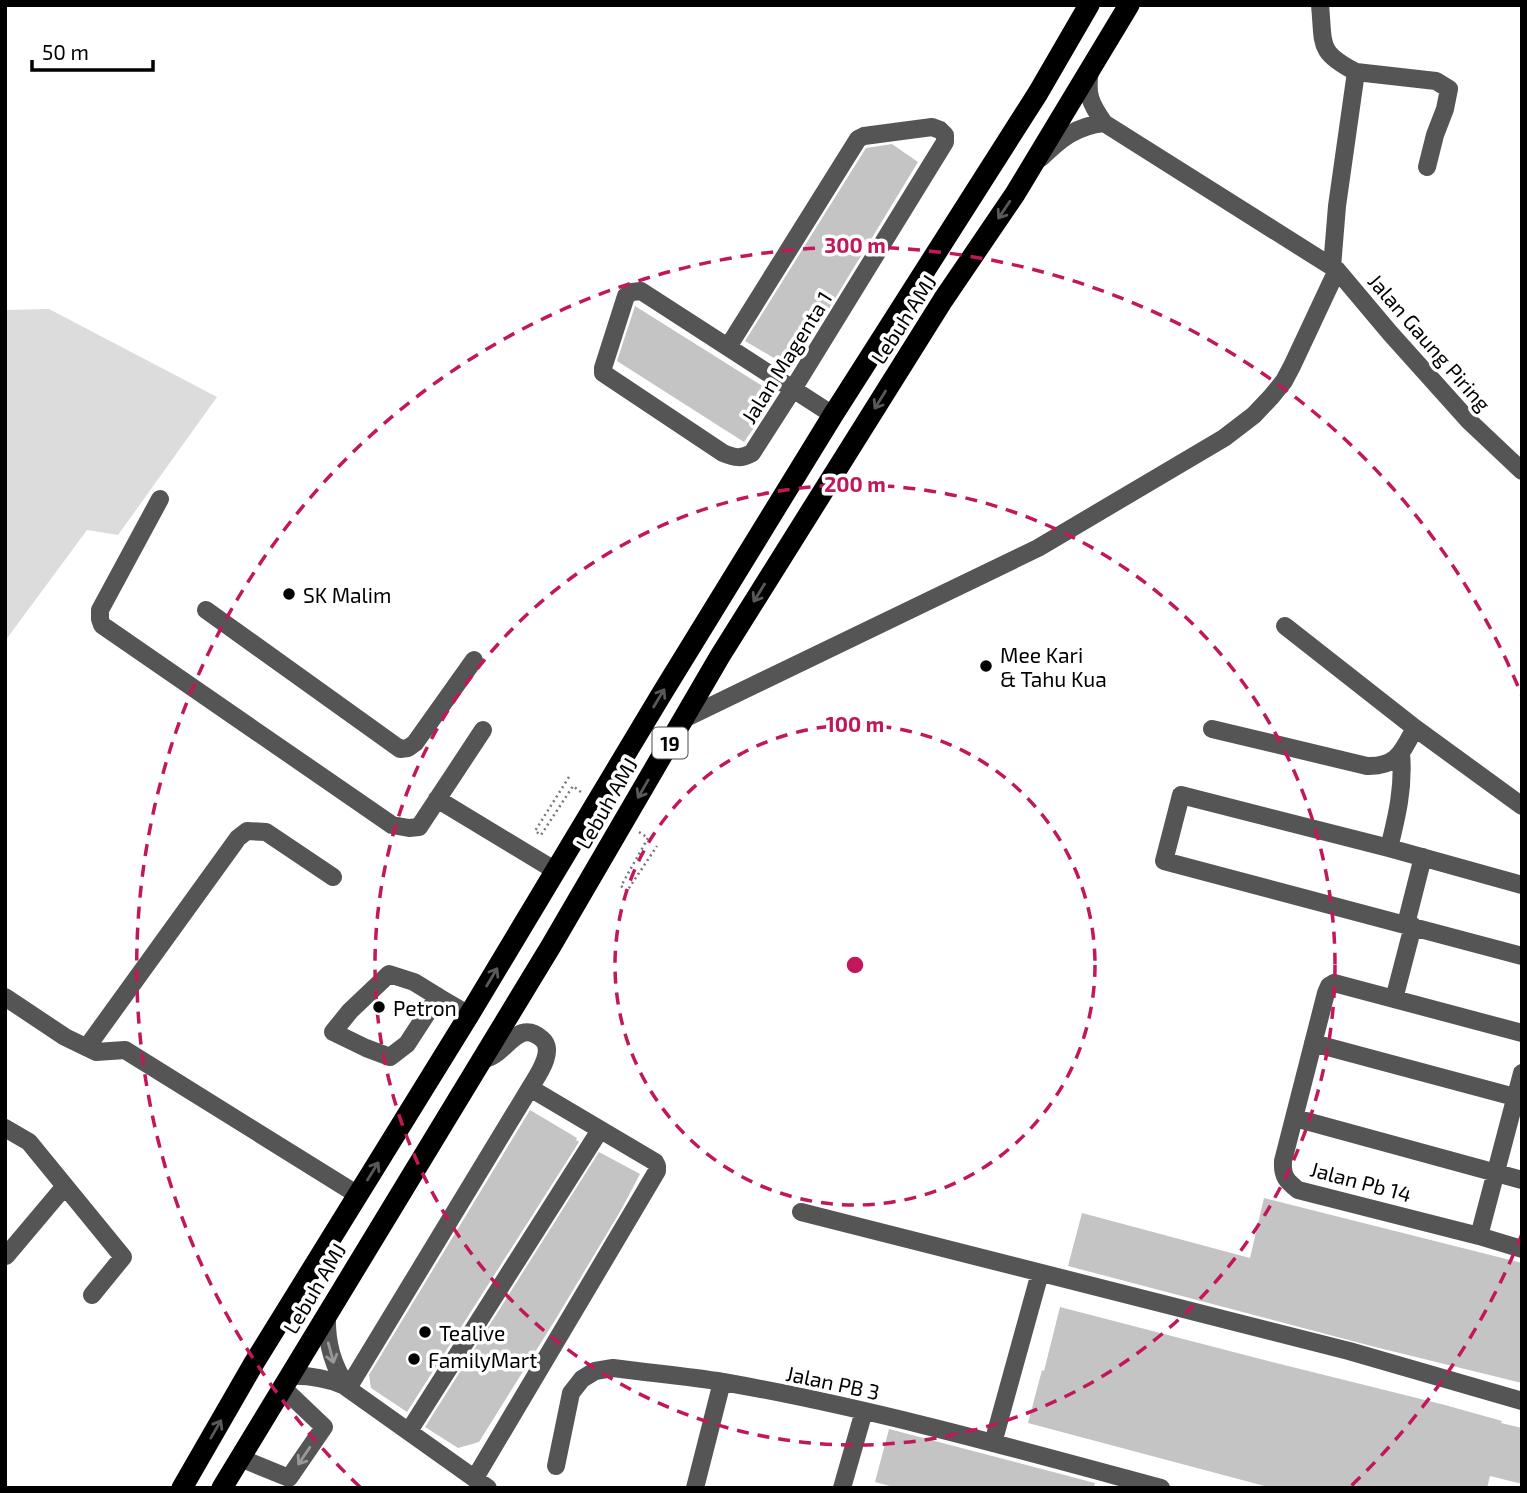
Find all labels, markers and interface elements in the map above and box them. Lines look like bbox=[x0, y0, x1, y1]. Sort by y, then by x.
scale bar bbox=[32, 28, 152, 72]
text: 50 m bbox=[42, 39, 89, 64]
one-way arrow bbox=[997, 200, 1012, 219]
text: 300 m bbox=[824, 232, 886, 257]
street label: Jalan Gaung Piring bbox=[1364, 268, 1497, 416]
street label: Lebuh AMJ bbox=[865, 270, 941, 368]
street label: Jalan Magenta 1 bbox=[735, 286, 837, 428]
one-way arrow bbox=[872, 390, 886, 410]
text: 200 m bbox=[824, 471, 886, 496]
place label: SK Malim bbox=[303, 582, 391, 607]
one-way arrow bbox=[751, 583, 765, 603]
marker: SK Malim bbox=[281, 586, 297, 602]
place label: Mee Kari & Tahu Kua bbox=[1000, 642, 1107, 691]
marker: Mee Kari & Tahu Kua bbox=[978, 658, 994, 674]
one-way arrow bbox=[653, 689, 667, 709]
text: 100 m bbox=[826, 711, 884, 736]
road number: 19 bbox=[652, 728, 688, 758]
street label: Lebuh AMJ bbox=[570, 753, 642, 853]
one-way arrow bbox=[636, 778, 649, 799]
centre of rings bbox=[843, 953, 867, 977]
one-way arrow bbox=[485, 968, 499, 988]
place label: Petron bbox=[393, 995, 457, 1020]
marker: Petron bbox=[371, 999, 387, 1015]
street label: Jalan Pb 14 bbox=[1308, 1156, 1414, 1206]
one-way arrow bbox=[366, 1162, 380, 1182]
street label: Lebuh AMJ bbox=[277, 1238, 351, 1338]
place label: Tealive bbox=[439, 1320, 505, 1345]
marker: Tealive bbox=[417, 1324, 433, 1340]
one-way arrow bbox=[325, 1341, 338, 1364]
place label: FamilyMart bbox=[428, 1347, 537, 1372]
marker: FamilyMart bbox=[406, 1351, 422, 1367]
street label: Jalan PB 3 bbox=[784, 1360, 882, 1404]
one-way arrow bbox=[210, 1419, 224, 1439]
one-way arrow bbox=[297, 1446, 312, 1465]

